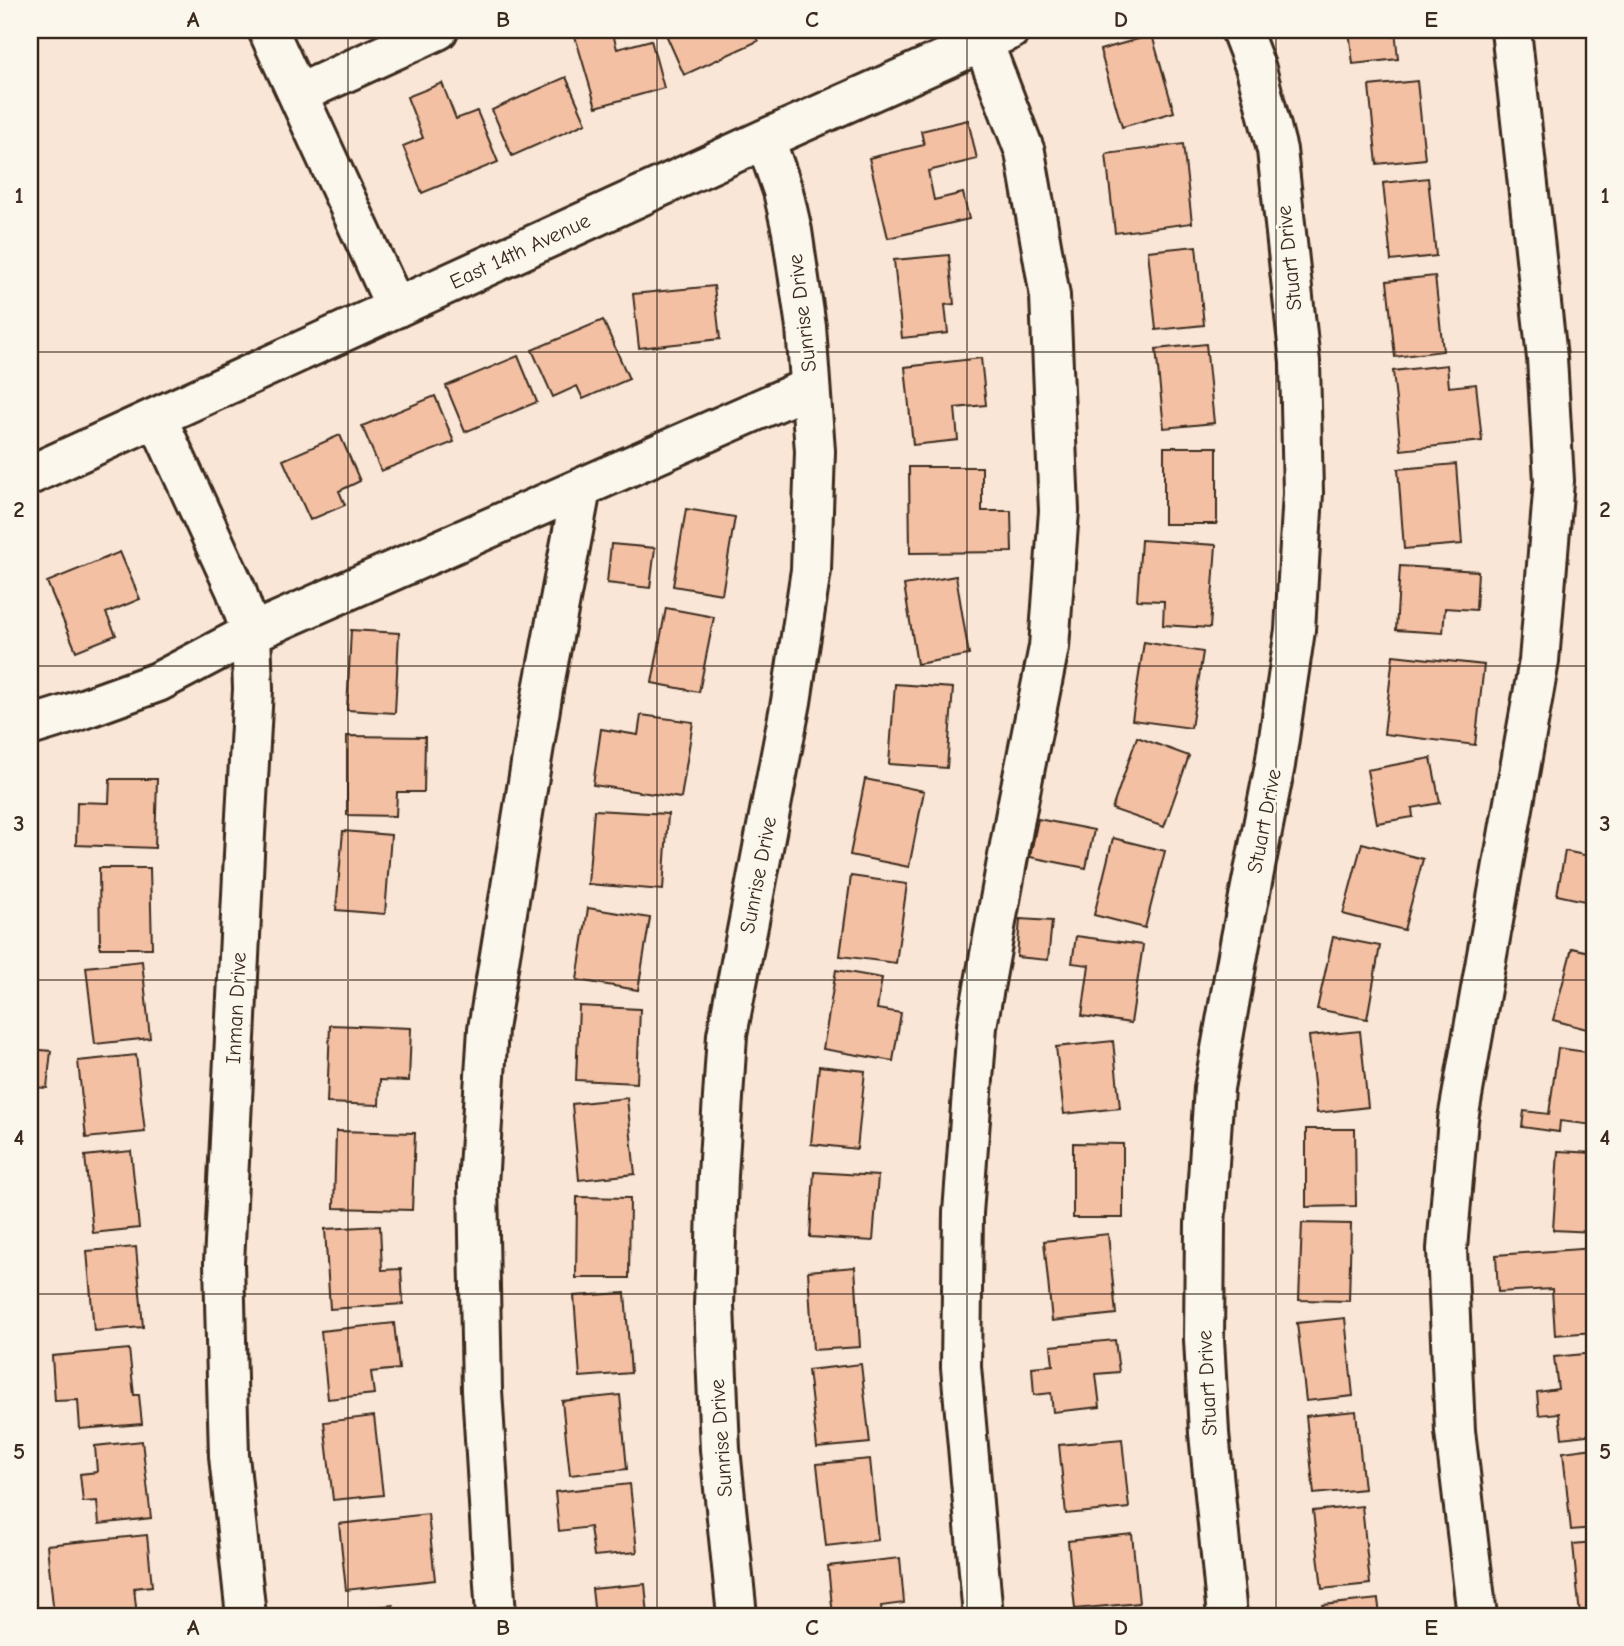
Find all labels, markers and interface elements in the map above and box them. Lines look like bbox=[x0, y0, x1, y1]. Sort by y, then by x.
text: A bbox=[187, 6, 200, 33]
text: B bbox=[496, 6, 510, 33]
text: C bbox=[805, 6, 819, 33]
text: D bbox=[1114, 6, 1128, 33]
text: E bbox=[1424, 6, 1438, 33]
text: 1 bbox=[14, 182, 24, 209]
text: 1 bbox=[1600, 182, 1610, 209]
street label: Stuart Drive bbox=[1272, 204, 1306, 312]
street label: East 14th Avenue bbox=[446, 208, 594, 294]
street label: Sunrise Drive bbox=[783, 253, 821, 373]
text: 2 bbox=[13, 496, 25, 523]
text: 2 bbox=[1599, 496, 1611, 523]
street label: Stuart Drive bbox=[1242, 767, 1286, 875]
text: 3 bbox=[13, 810, 25, 837]
text: 3 bbox=[1599, 810, 1611, 837]
street label: Sunrise Drive bbox=[735, 815, 781, 935]
street label: Inman Drive bbox=[221, 952, 251, 1064]
text: 4 bbox=[14, 1124, 25, 1151]
text: 4 bbox=[1600, 1124, 1611, 1151]
street label: Stuart Drive bbox=[1192, 1330, 1222, 1436]
street label: Sunrise Drive bbox=[705, 1378, 737, 1498]
text: 5 bbox=[13, 1438, 25, 1465]
text: 5 bbox=[1599, 1438, 1611, 1465]
text: A bbox=[187, 1614, 200, 1641]
text: B bbox=[496, 1614, 510, 1641]
text: C bbox=[805, 1614, 819, 1641]
text: D bbox=[1114, 1614, 1128, 1641]
text: E bbox=[1424, 1614, 1438, 1641]

